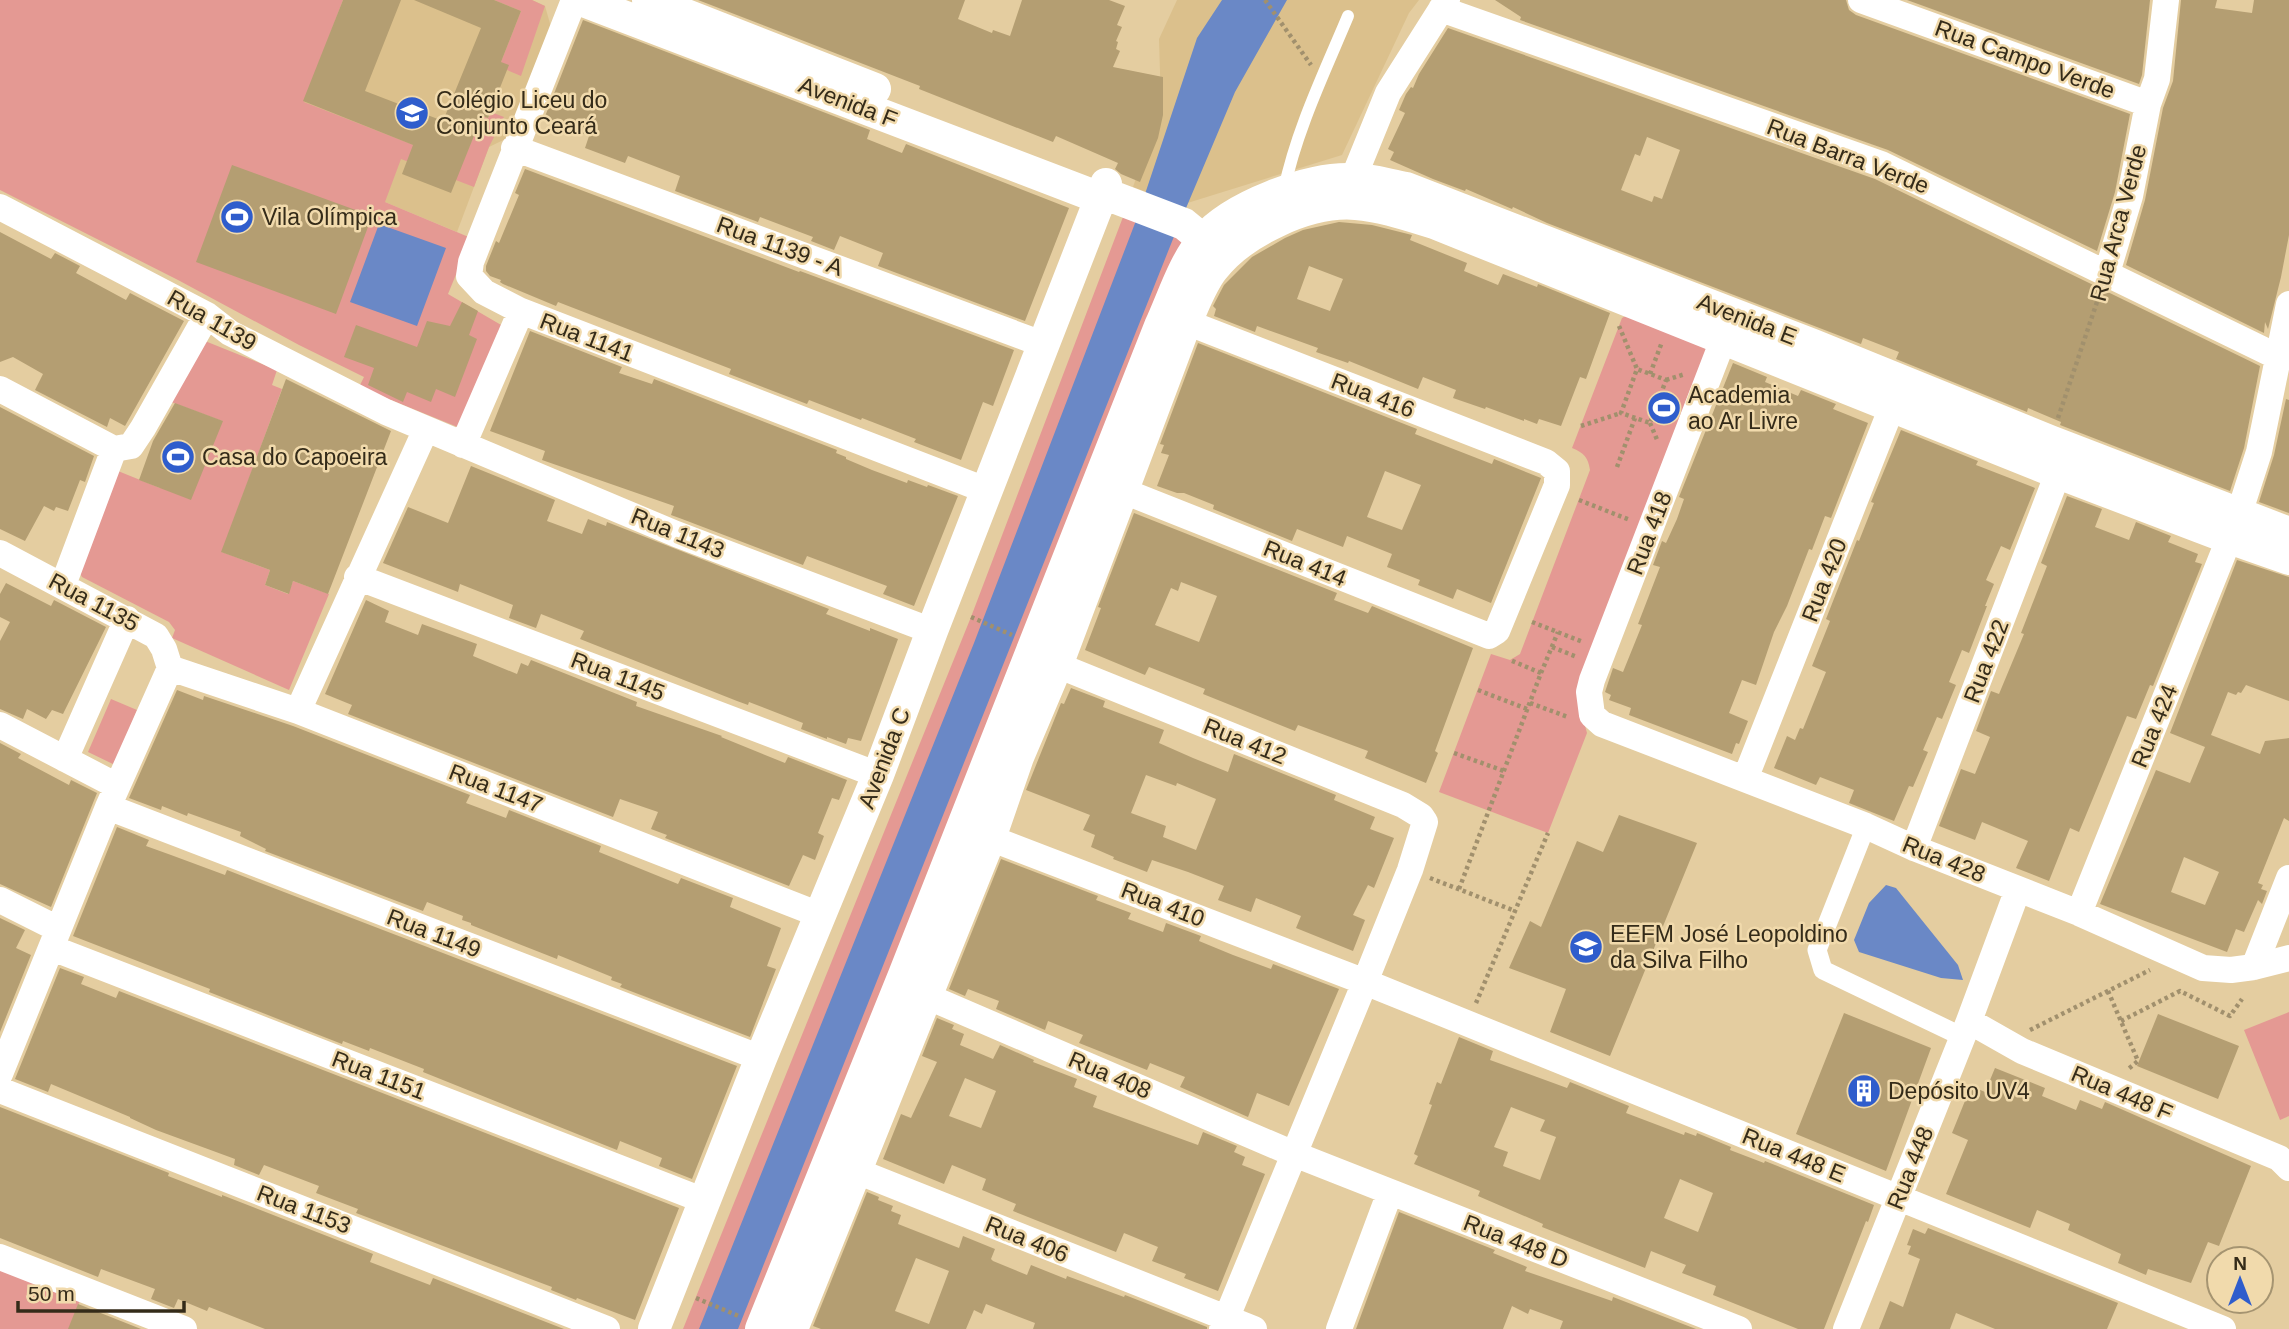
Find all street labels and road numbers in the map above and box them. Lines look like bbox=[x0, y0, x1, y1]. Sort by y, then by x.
street label: Rua Campo Verde bbox=[1932, 14, 2118, 104]
street label: Avenida F bbox=[795, 71, 901, 133]
street label: Rua Barra Verde bbox=[1763, 113, 1933, 199]
street label: Rua Arca Verde bbox=[2085, 142, 2151, 304]
street label: Rua 1139 - A bbox=[713, 211, 847, 281]
street label: Rua 1139 bbox=[163, 284, 261, 356]
street label: Avenida E bbox=[1694, 288, 1800, 350]
street label: Rua 1141 bbox=[537, 307, 637, 367]
street label: Rua 416 bbox=[1328, 367, 1418, 423]
street label: Rua 418 bbox=[1621, 488, 1677, 578]
street label: Rua 1143 bbox=[628, 503, 728, 563]
street label: Rua 414 bbox=[1260, 535, 1350, 591]
street label: Rua 420 bbox=[1796, 535, 1852, 625]
street label: Rua 1135 bbox=[45, 568, 143, 636]
street label: Rua 422 bbox=[1958, 616, 2014, 706]
street label: Rua 1145 bbox=[568, 646, 668, 706]
street label: Rua 424 bbox=[2126, 681, 2182, 771]
street label: Avenida C bbox=[853, 704, 915, 812]
street label: Rua 412 bbox=[1200, 713, 1290, 769]
street label: Rua 1147 bbox=[446, 758, 546, 818]
street label: Rua 428 bbox=[1899, 831, 1989, 887]
street label: Rua 410 bbox=[1118, 876, 1208, 932]
street label: Rua 1149 bbox=[384, 903, 484, 963]
street label: Rua 1151 bbox=[329, 1045, 429, 1105]
street label: Rua 408 bbox=[1065, 1046, 1155, 1104]
street label: Rua 448 F bbox=[2067, 1060, 2177, 1126]
street label: Rua 448 E bbox=[1739, 1123, 1849, 1187]
street label: Rua 448 bbox=[1882, 1123, 1938, 1213]
street label: Rua 1153 bbox=[254, 1179, 354, 1239]
street label: Rua 448 D bbox=[1460, 1209, 1572, 1273]
street label: Rua 406 bbox=[982, 1211, 1072, 1267]

